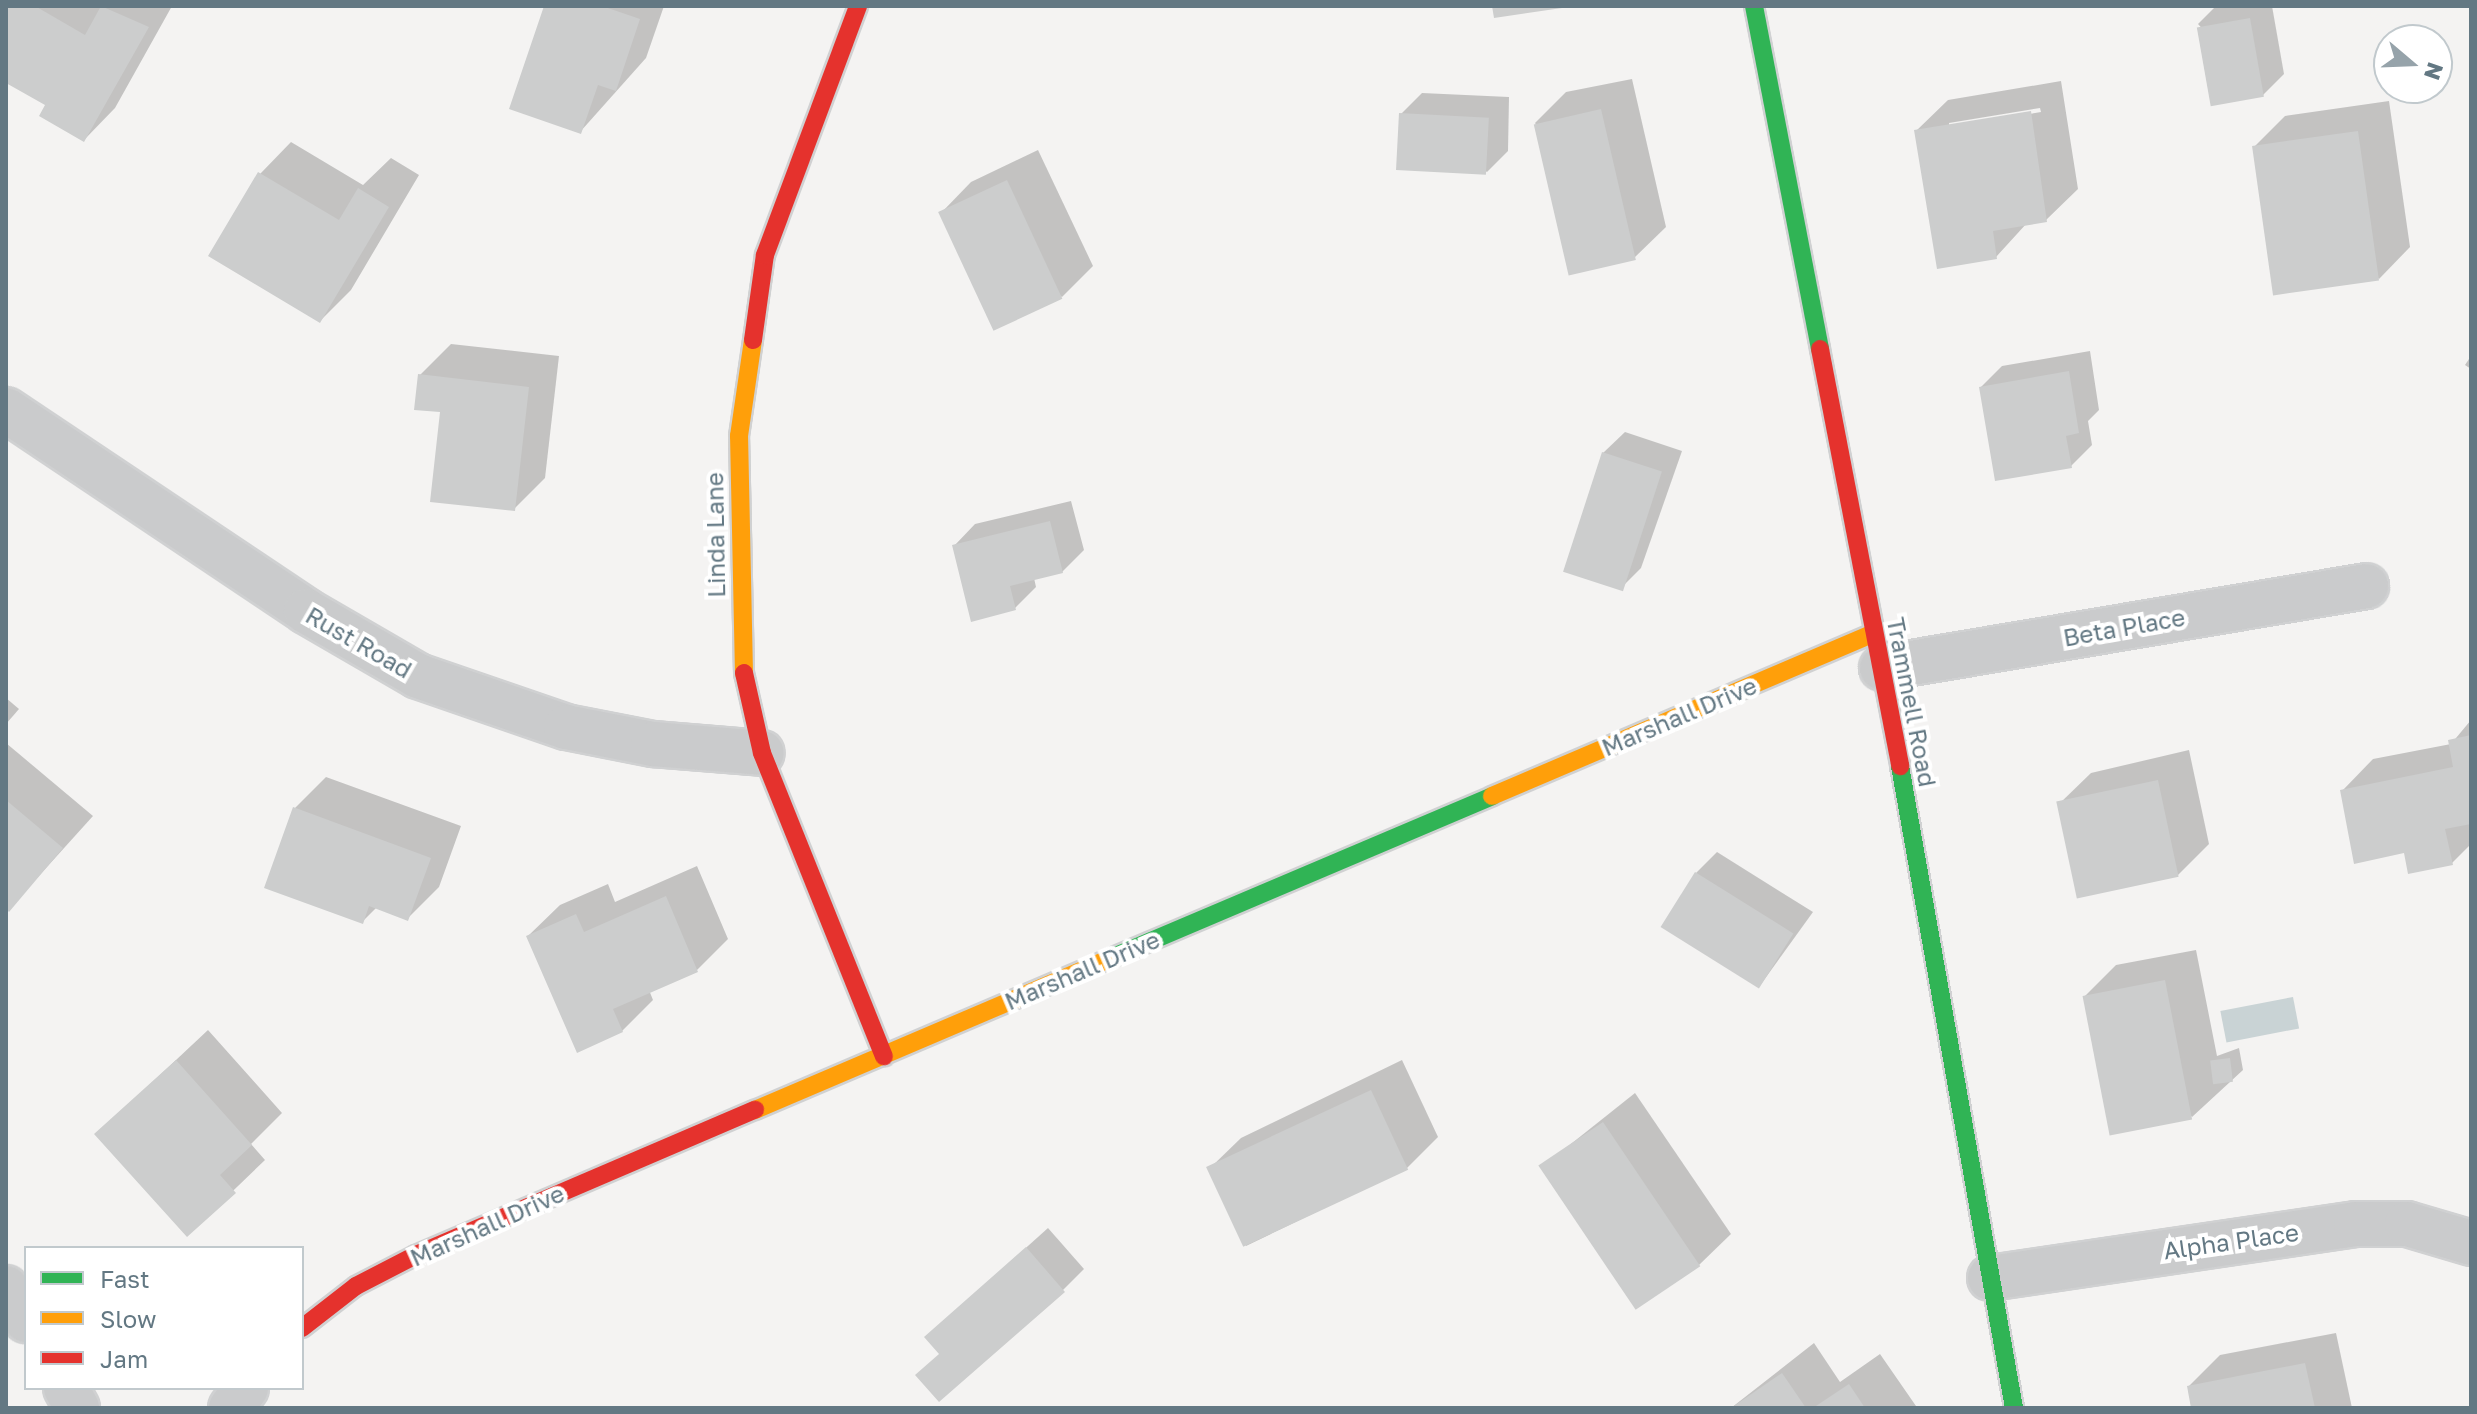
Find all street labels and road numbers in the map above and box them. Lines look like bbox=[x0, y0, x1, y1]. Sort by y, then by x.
street label: Linda Lane bbox=[700, 472, 730, 598]
street label: Rust Road bbox=[301, 600, 417, 684]
street label: Beta Place bbox=[2061, 602, 2187, 652]
street label: Trammell Road bbox=[1881, 615, 1943, 789]
street label: Marshall Drive bbox=[1597, 670, 1761, 762]
street label: Marshall Drive bbox=[1000, 924, 1164, 1016]
street label: Marshall Drive bbox=[406, 1178, 568, 1272]
street label: Alpha Place bbox=[2161, 1217, 2301, 1265]

